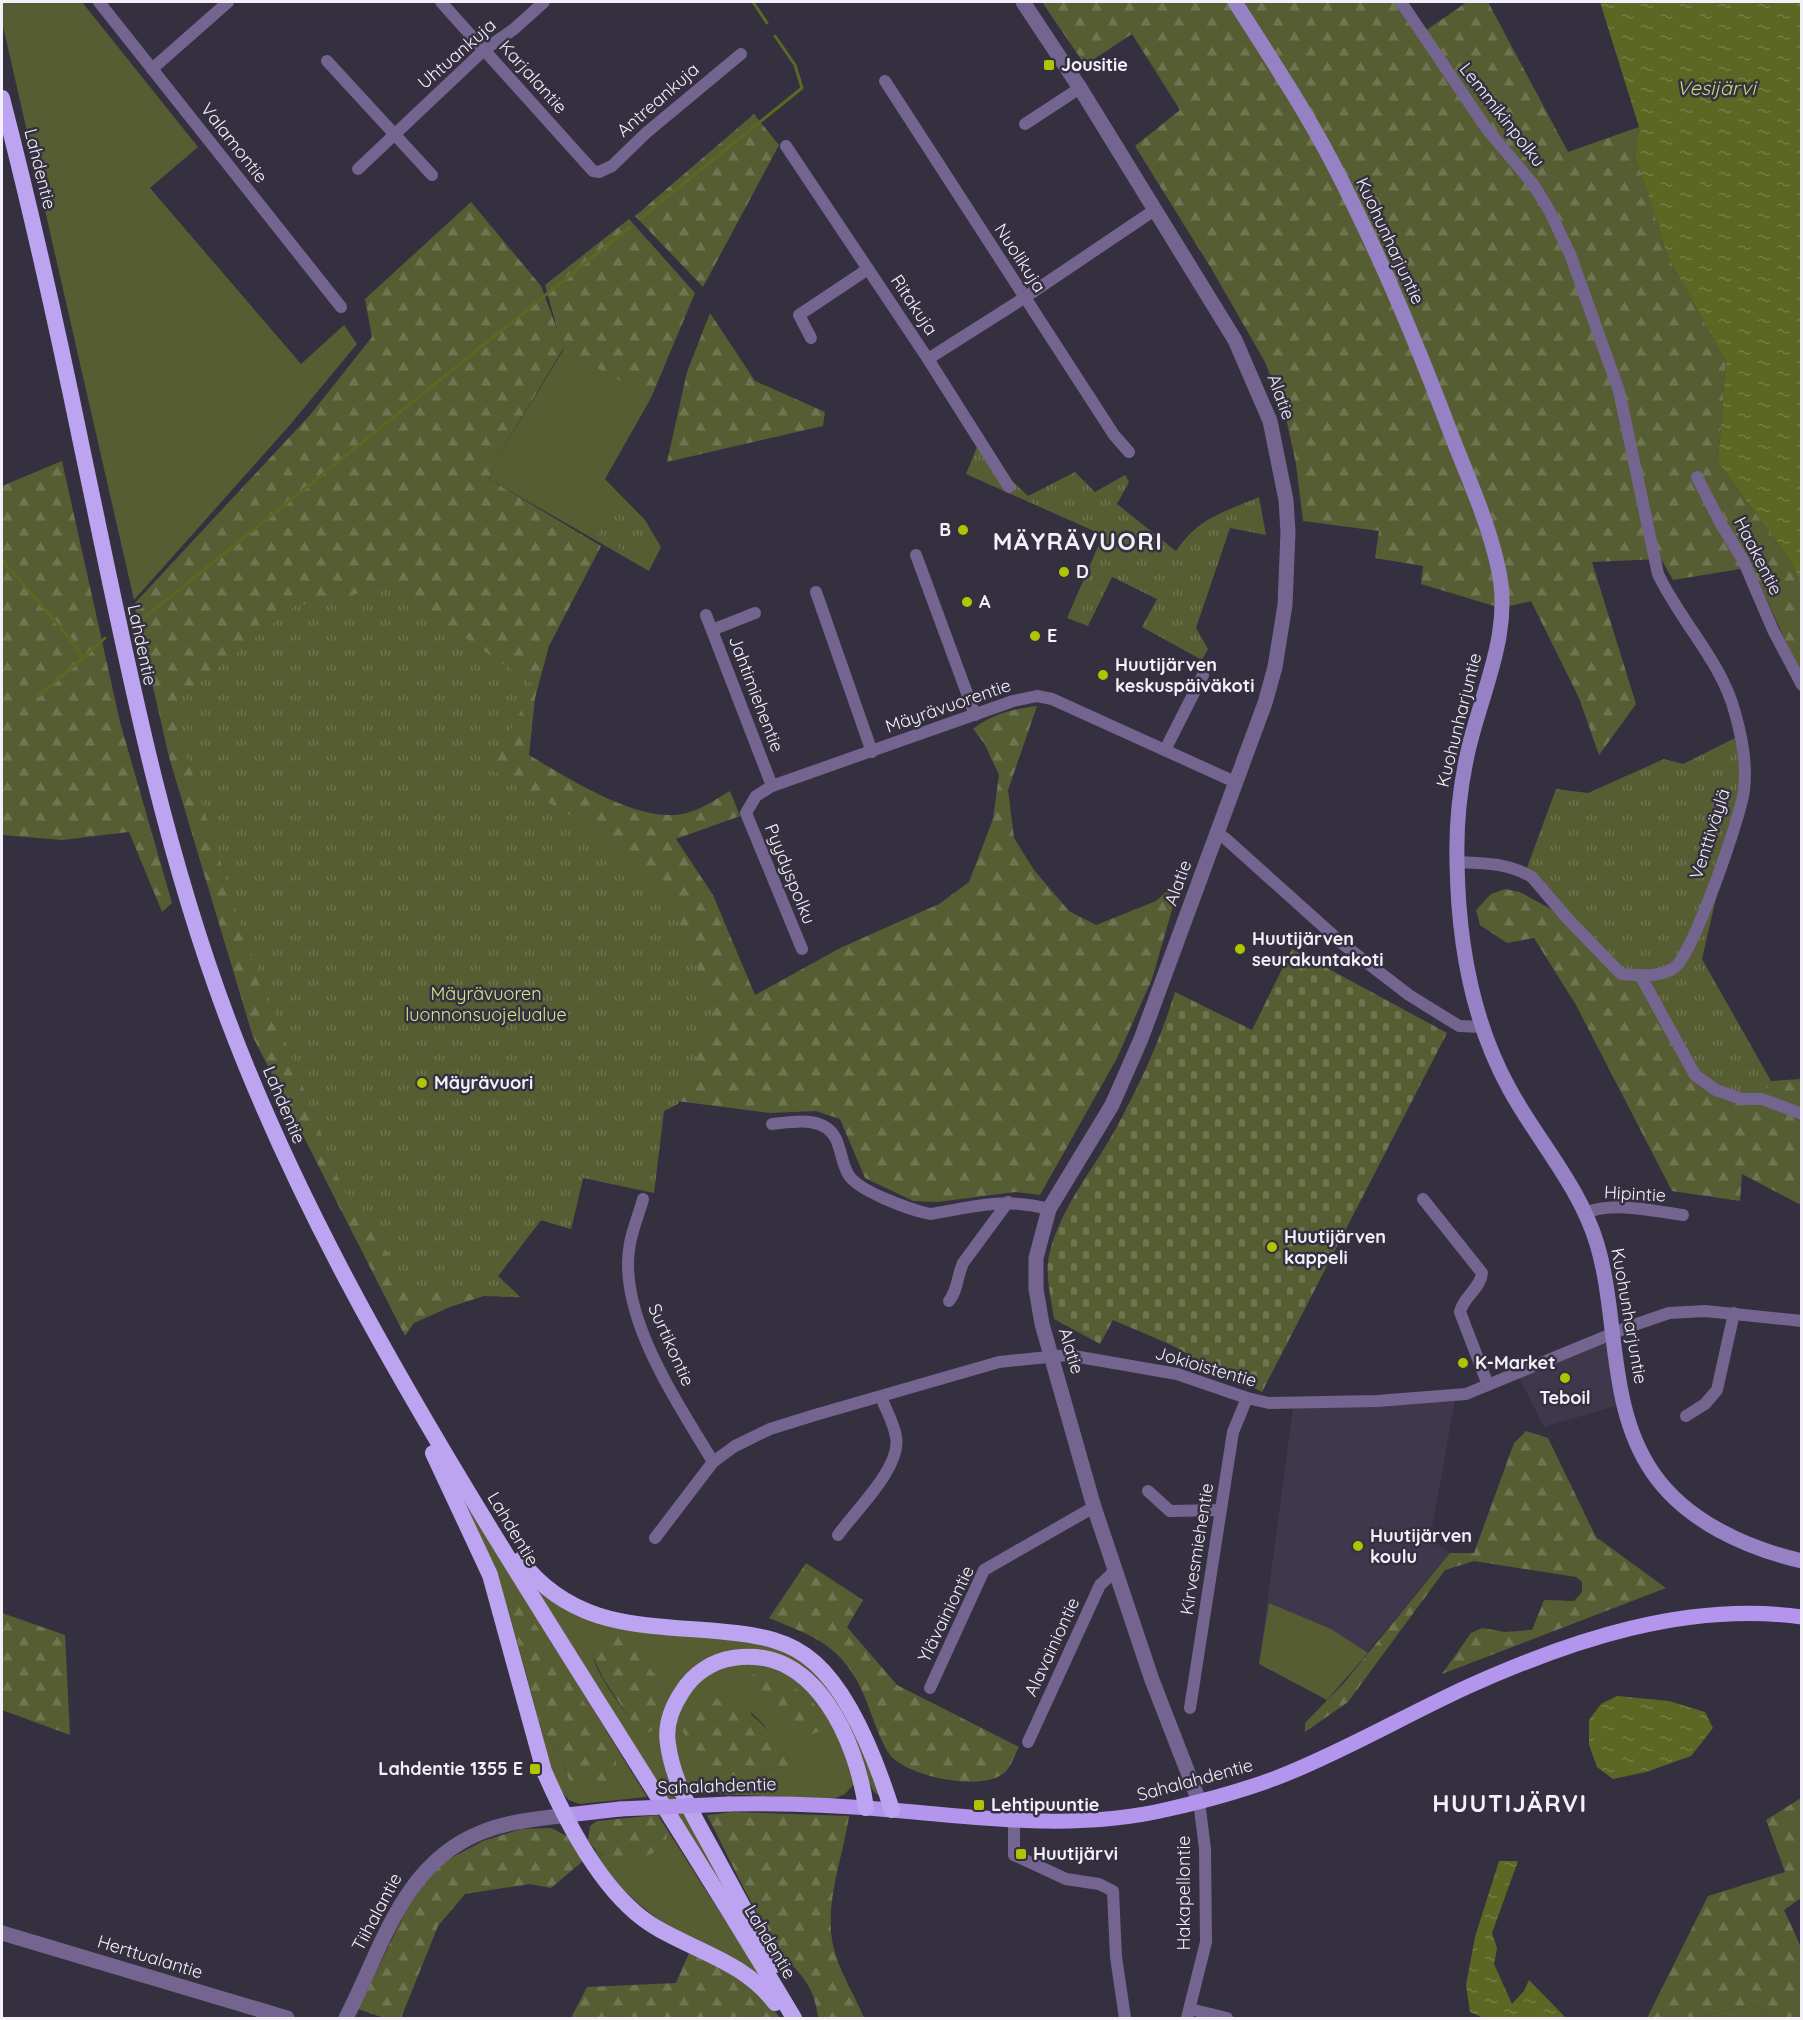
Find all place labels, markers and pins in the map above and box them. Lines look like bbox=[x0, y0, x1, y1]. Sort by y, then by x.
place label: Jousitie bbox=[1061, 53, 1128, 76]
marker: Jousitie bbox=[1042, 58, 1056, 72]
place label: B bbox=[939, 518, 951, 541]
marker: B bbox=[956, 523, 970, 537]
place label: D bbox=[1076, 560, 1089, 583]
marker: D bbox=[1057, 565, 1071, 579]
place label: A bbox=[979, 590, 991, 613]
marker: A bbox=[960, 595, 974, 609]
place label: E bbox=[1047, 624, 1057, 647]
marker: E bbox=[1028, 629, 1042, 643]
place label: Huutijärven keskuspäiväkoti bbox=[1115, 653, 1254, 697]
marker: Huutijärven keskuspäiväkoti bbox=[1096, 668, 1110, 682]
place label: Huutijärven seurakuntakoti bbox=[1252, 927, 1384, 971]
marker: Huutijärven seurakuntakoti bbox=[1233, 942, 1247, 956]
place label: Mäyrävuori bbox=[434, 1071, 533, 1094]
marker: Mäyrävuori bbox=[415, 1076, 429, 1090]
place label: Huutijärven kappeli bbox=[1284, 1225, 1386, 1269]
marker: Huutijärven kappeli bbox=[1265, 1240, 1279, 1254]
place label: K-Market bbox=[1475, 1351, 1556, 1374]
marker: K-Market bbox=[1456, 1356, 1470, 1370]
marker: Teboil bbox=[1558, 1371, 1572, 1385]
place label: Teboil bbox=[1539, 1386, 1591, 1409]
place label: Huutijärven koulu bbox=[1370, 1524, 1472, 1568]
marker: Huutijärven koulu bbox=[1351, 1539, 1365, 1553]
place label: Lahdentie 1355 E bbox=[378, 1757, 523, 1780]
marker: Lahdentie 1355 E bbox=[528, 1762, 542, 1776]
place label: Lehtipuuntie bbox=[991, 1793, 1099, 1816]
marker: Lehtipuuntie bbox=[972, 1798, 986, 1812]
place label: Huutijärvi bbox=[1033, 1842, 1118, 1865]
marker: Huutijärvi bbox=[1014, 1847, 1028, 1861]

